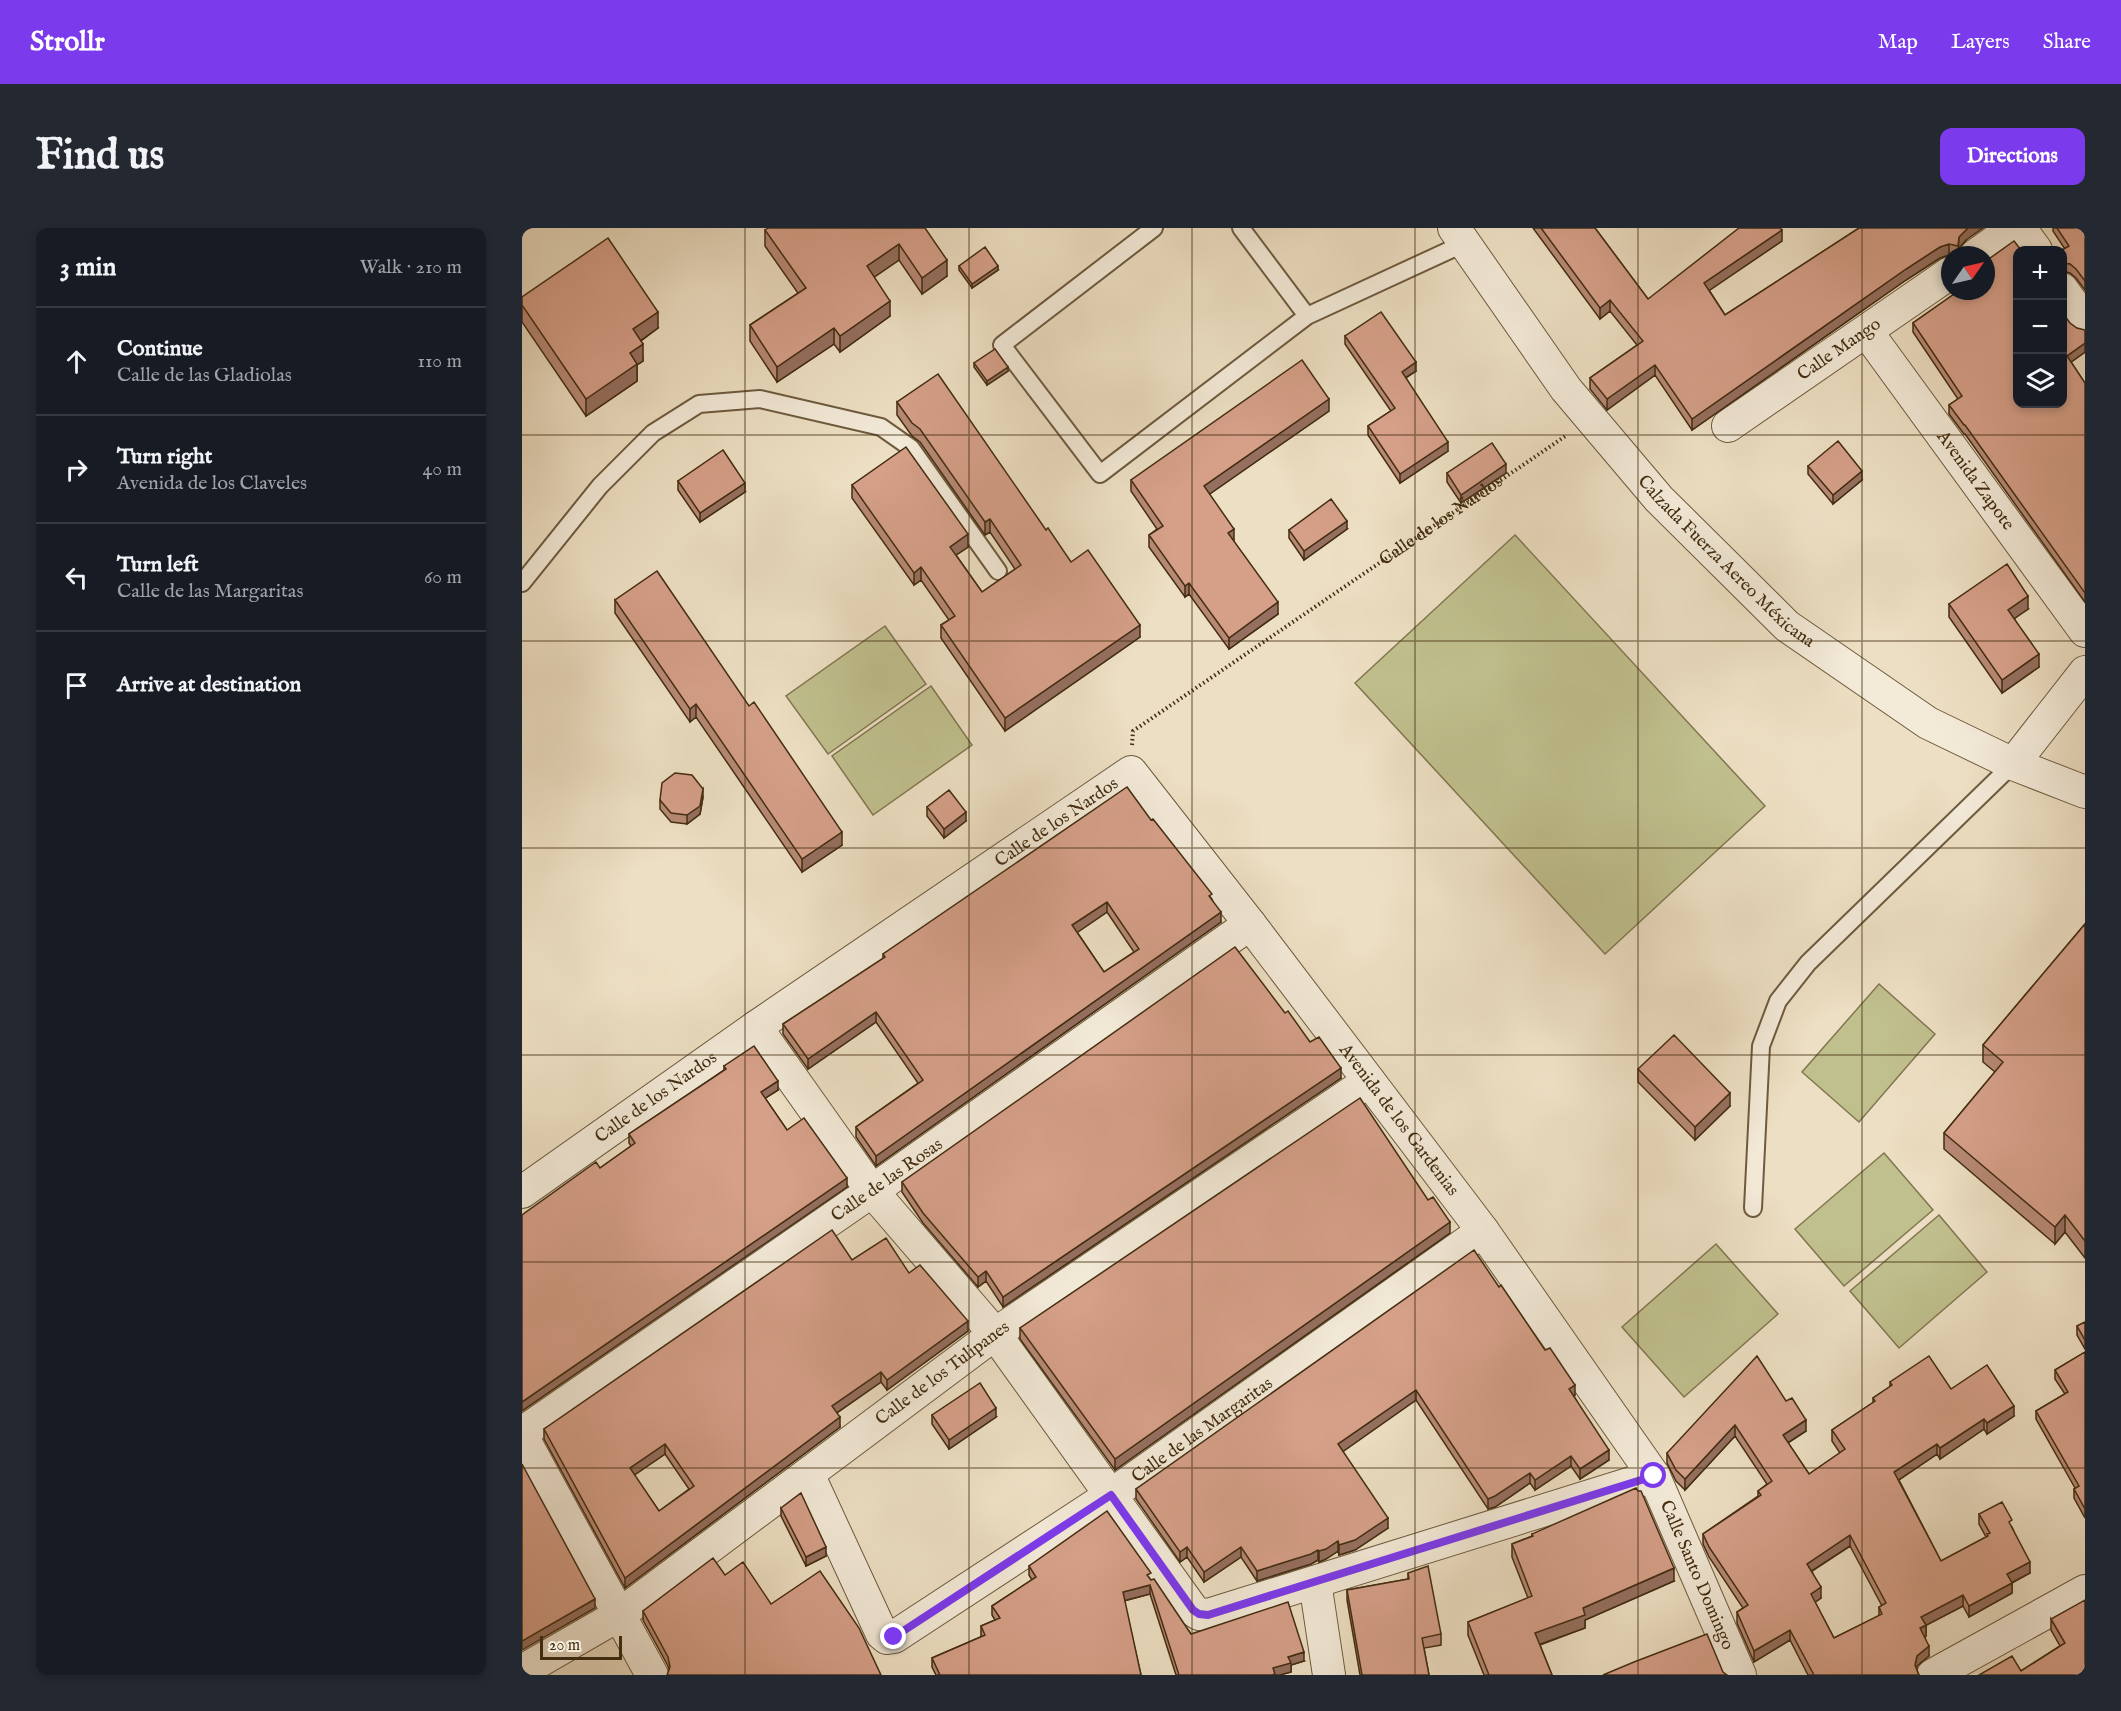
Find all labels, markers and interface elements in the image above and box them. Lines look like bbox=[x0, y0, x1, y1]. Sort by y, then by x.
text: Strollr bbox=[30, 25, 105, 60]
text: Map bbox=[1878, 29, 1918, 56]
text: Layers bbox=[1951, 29, 2010, 56]
text: Share bbox=[2043, 29, 2091, 56]
button: Directions bbox=[1940, 128, 2085, 185]
text: Find us bbox=[36, 130, 164, 183]
north arrow bbox=[1941, 246, 1995, 300]
map controls bbox=[2013, 246, 2067, 408]
button: + bbox=[2013, 246, 2067, 300]
text: 3 min bbox=[60, 251, 116, 284]
text: Walk · 210 m bbox=[360, 255, 462, 280]
button: − bbox=[2013, 300, 2067, 354]
street label: Calle Mango bbox=[1793, 312, 1886, 386]
text: Continue bbox=[117, 335, 203, 363]
icon: ahead bbox=[60, 345, 93, 378]
text: 110 m bbox=[418, 349, 462, 374]
button: layers bbox=[2013, 354, 2067, 408]
text: Calle de las Gladiolas bbox=[117, 363, 292, 388]
street label: Avenida Zapote bbox=[1931, 425, 2019, 535]
text: Turn right bbox=[117, 443, 212, 471]
icon: right bbox=[60, 453, 93, 486]
text: 40 m bbox=[423, 457, 462, 482]
street label: Calzada Fuerza Aereo Méxicana bbox=[1632, 470, 1819, 653]
text: Avenida de los Claveles bbox=[117, 471, 307, 496]
street label: Calle de los Nardos bbox=[1375, 471, 1507, 571]
text: Turn left bbox=[117, 551, 199, 579]
icon: left bbox=[60, 561, 93, 594]
text: 60 m bbox=[424, 565, 462, 590]
text: Calle de las Margaritas bbox=[117, 579, 304, 604]
icon: arrive bbox=[60, 669, 93, 702]
text: Arrive at destination bbox=[117, 671, 301, 699]
street label: Calle de los Nardos bbox=[991, 772, 1123, 873]
street label: Avenida de los Gardenias bbox=[1333, 1038, 1464, 1201]
street label: Calle de los Nardos bbox=[590, 1046, 722, 1148]
street label: Calle de las Rosas bbox=[827, 1133, 947, 1227]
street label: Calle de los Tulipanes bbox=[871, 1316, 1014, 1431]
street label: Calle de las Margaritas bbox=[1127, 1372, 1277, 1488]
route start bbox=[1640, 1462, 1666, 1488]
street label: Calle Santo Domingo bbox=[1654, 1497, 1739, 1654]
route end bbox=[880, 1623, 906, 1649]
scale bar bbox=[540, 1633, 622, 1660]
text: 20 m bbox=[549, 1636, 580, 1656]

